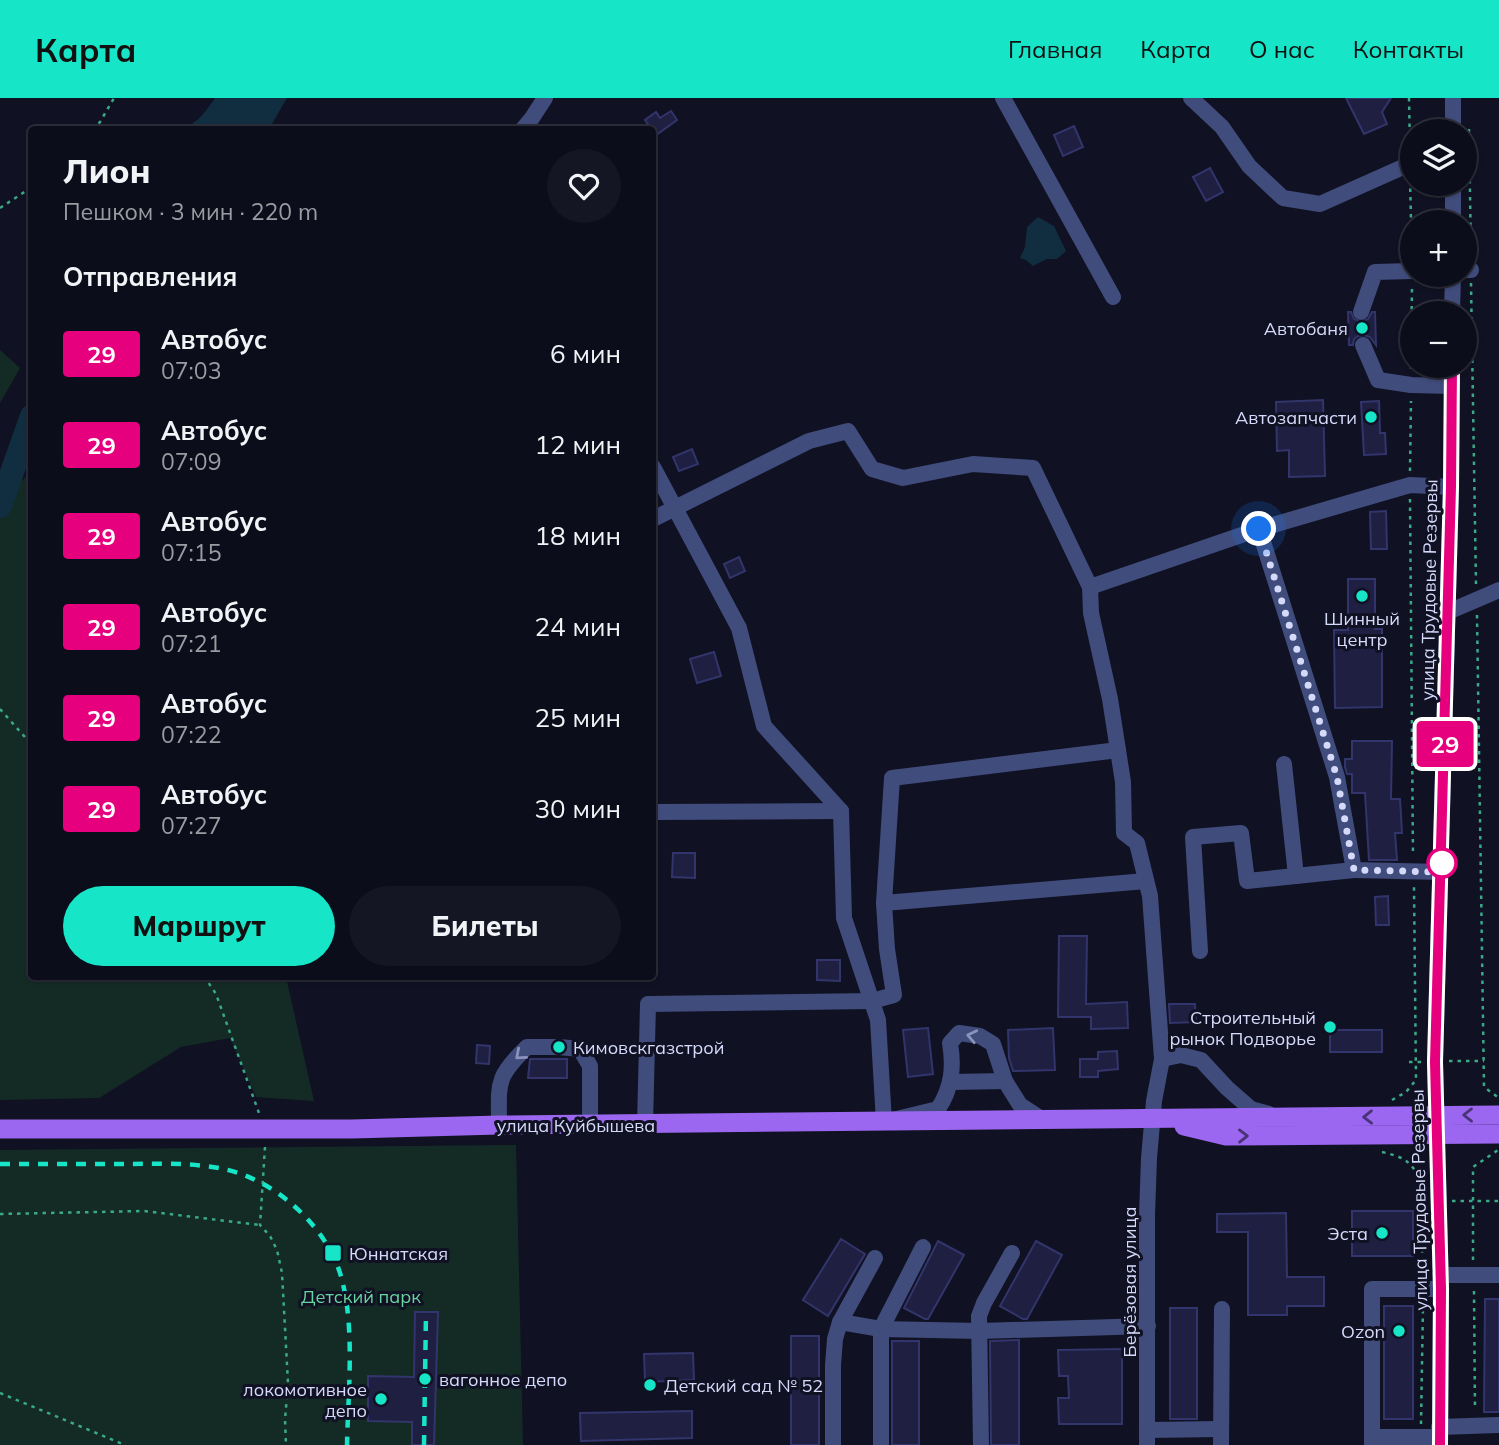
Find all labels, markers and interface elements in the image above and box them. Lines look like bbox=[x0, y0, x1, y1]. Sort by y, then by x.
text: Карта bbox=[35, 29, 137, 70]
text: Главная bbox=[1008, 34, 1102, 64]
text: Карта bbox=[1140, 34, 1211, 64]
text: О нас bbox=[1249, 34, 1315, 64]
text: Контакты bbox=[1353, 34, 1464, 64]
map controls bbox=[1400, 119, 1477, 378]
button: layers bbox=[1400, 119, 1477, 196]
button: heart bbox=[547, 149, 621, 223]
text: Лион bbox=[63, 150, 151, 191]
text: Пешком · 3 мин · 220 m bbox=[63, 197, 318, 226]
button: + bbox=[1400, 210, 1477, 287]
text: Отправления bbox=[63, 260, 237, 293]
button: − bbox=[1400, 301, 1477, 378]
place label: Автобаня bbox=[1264, 317, 1348, 340]
marker: Автобаня bbox=[1354, 320, 1370, 336]
text: Автобус bbox=[161, 323, 267, 356]
text: 6 мин bbox=[550, 337, 621, 370]
text: 29 bbox=[87, 339, 116, 369]
text: 07:03 bbox=[161, 356, 221, 385]
place label: Автозапчасти bbox=[1235, 406, 1357, 429]
marker: Автозапчасти bbox=[1363, 409, 1379, 425]
text: Автобус bbox=[161, 414, 267, 447]
text: 12 мин bbox=[534, 428, 621, 461]
text: 29 bbox=[87, 430, 116, 460]
text: 07:09 bbox=[161, 447, 221, 476]
street label: улица Трудовые Резервы bbox=[1416, 479, 1442, 701]
text: Автобус bbox=[161, 505, 267, 538]
your location bbox=[1241, 511, 1276, 546]
text: 18 мин bbox=[534, 519, 621, 552]
text: 29 bbox=[87, 521, 116, 551]
text: 07:15 bbox=[161, 538, 221, 567]
marker: Шинный центр bbox=[1354, 588, 1370, 604]
text: Автобус bbox=[161, 596, 267, 629]
place label: Шинный центр bbox=[1324, 607, 1400, 651]
text: 24 мин bbox=[534, 610, 621, 643]
text: 29 bbox=[87, 612, 116, 642]
text: 07:21 bbox=[161, 629, 221, 658]
text: Автобус bbox=[161, 687, 267, 720]
text: 25 мин bbox=[534, 701, 621, 734]
text: 29 bbox=[87, 703, 116, 733]
text: 07:22 bbox=[161, 720, 221, 749]
line badge: 29 bbox=[1414, 721, 1476, 767]
text: 29 bbox=[1431, 729, 1459, 759]
text: Автобус bbox=[161, 778, 267, 811]
text: 30 мин bbox=[534, 792, 621, 825]
text: 29 bbox=[87, 794, 116, 824]
text: 07:27 bbox=[161, 811, 221, 840]
unlabelled marker bbox=[1427, 848, 1457, 878]
button: Маршрут bbox=[63, 886, 335, 966]
button: Билеты bbox=[349, 886, 621, 966]
place label: Строительный рынок Подворье bbox=[1170, 1006, 1316, 1050]
marker: Строительный рынок Подворье bbox=[1322, 1019, 1338, 1035]
one-way arrow bbox=[967, 1030, 979, 1044]
place label: Кимовскгазстрой bbox=[573, 1036, 725, 1059]
marker: Кимовскгазстрой bbox=[551, 1039, 567, 1055]
one-way arrow bbox=[515, 1047, 528, 1059]
street label: улица Трудовые Резервы bbox=[1406, 1089, 1432, 1311]
one-way arrow bbox=[1462, 1107, 1472, 1123]
one-way arrow bbox=[1362, 1109, 1373, 1125]
street label: улица Куйбышева bbox=[497, 1114, 655, 1137]
one-way arrow bbox=[1238, 1128, 1249, 1143]
street label: Берёзовая улица bbox=[1118, 1207, 1141, 1357]
place label: Эста bbox=[1327, 1222, 1368, 1245]
marker: Эста bbox=[1374, 1225, 1390, 1241]
place label: Юннатская bbox=[349, 1242, 448, 1265]
marker: Юннатская bbox=[323, 1243, 343, 1263]
park label: Детский парк bbox=[301, 1285, 421, 1308]
place label: Ozon bbox=[1341, 1320, 1385, 1343]
marker: Ozon bbox=[1391, 1323, 1407, 1339]
place label: вагонное депо bbox=[439, 1368, 567, 1391]
marker: вагонное депо bbox=[417, 1371, 433, 1387]
place label: Детский сад № 52 bbox=[664, 1374, 823, 1397]
marker: Детский сад № 52 bbox=[642, 1377, 658, 1393]
place label: локомотивное депо bbox=[243, 1378, 367, 1422]
marker: локомотивное депо bbox=[373, 1391, 389, 1407]

